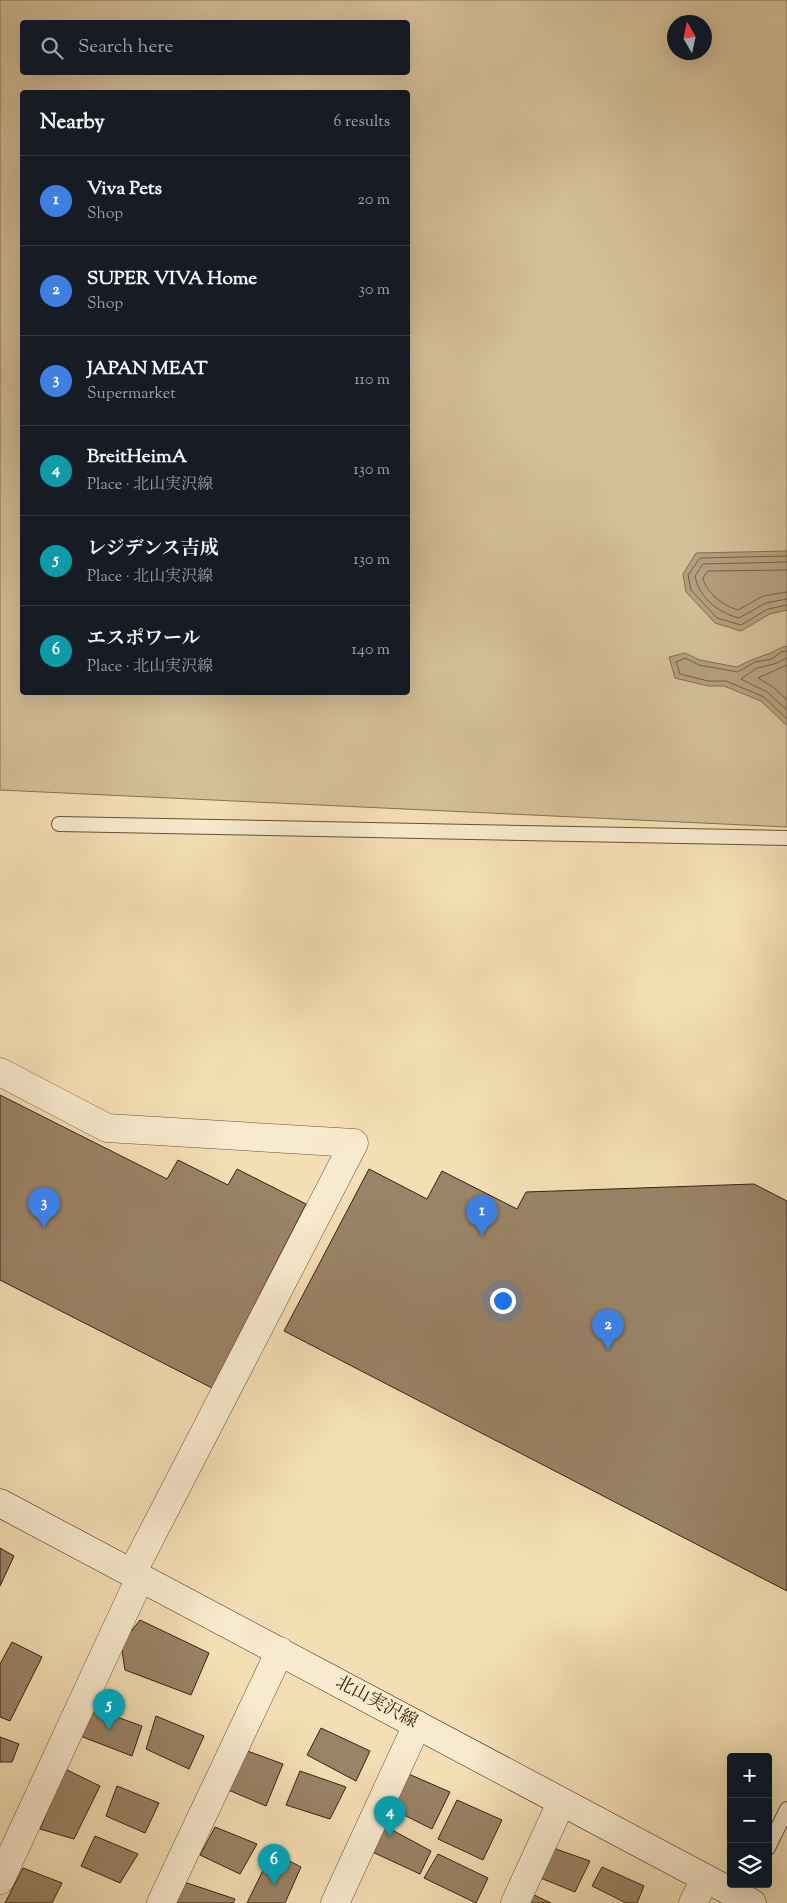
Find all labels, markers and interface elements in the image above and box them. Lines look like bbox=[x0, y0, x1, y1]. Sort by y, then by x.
north arrow bbox=[667, 15, 712, 60]
search box bbox=[20, 20, 410, 75]
icon: search bbox=[38, 34, 66, 62]
text: Search here bbox=[78, 34, 173, 61]
text: Nearby bbox=[40, 108, 105, 138]
text: 6 results bbox=[334, 111, 390, 134]
text: Viva Pets bbox=[87, 176, 162, 203]
text: 1 bbox=[53, 189, 59, 212]
text: 20 m bbox=[357, 189, 390, 212]
text: Shop bbox=[87, 203, 123, 226]
text: SUPER VIVA Home bbox=[87, 266, 257, 293]
text: 2 bbox=[52, 279, 60, 302]
text: 30 m bbox=[359, 279, 390, 302]
text: Shop bbox=[87, 293, 123, 316]
text: JAPAN MEAT bbox=[87, 356, 208, 383]
text: 3 bbox=[53, 369, 59, 392]
text: 110 m bbox=[354, 369, 390, 392]
text: Supermarket bbox=[87, 383, 176, 406]
text: BreitHeimA bbox=[87, 444, 187, 471]
text: 4 bbox=[52, 459, 60, 482]
text: 130 m bbox=[353, 459, 390, 482]
text: Place · 北山実沢線 bbox=[87, 474, 213, 497]
text: レジデンス吉成 bbox=[87, 536, 219, 563]
text: 5 bbox=[53, 549, 59, 572]
text: 130 m bbox=[353, 549, 390, 572]
text: Place · 北山実沢線 bbox=[87, 566, 213, 589]
text: エスポワール bbox=[87, 626, 201, 653]
text: 6 bbox=[52, 639, 60, 662]
text: 140 m bbox=[352, 639, 390, 662]
text: Place · 北山実沢線 bbox=[87, 656, 213, 679]
pin: 3 bbox=[28, 1187, 60, 1228]
pin: 1 bbox=[466, 1195, 498, 1236]
your location bbox=[490, 1288, 516, 1314]
pin: 2 bbox=[592, 1309, 624, 1350]
street label: 北山実沢線 bbox=[330, 1670, 422, 1736]
pin: 5 bbox=[93, 1689, 125, 1730]
map controls bbox=[727, 1753, 772, 1888]
button: + bbox=[727, 1753, 772, 1798]
pin: 4 bbox=[374, 1796, 406, 1837]
button: − bbox=[727, 1798, 772, 1843]
button: layers bbox=[727, 1843, 772, 1888]
pin: 6 bbox=[258, 1844, 290, 1885]

